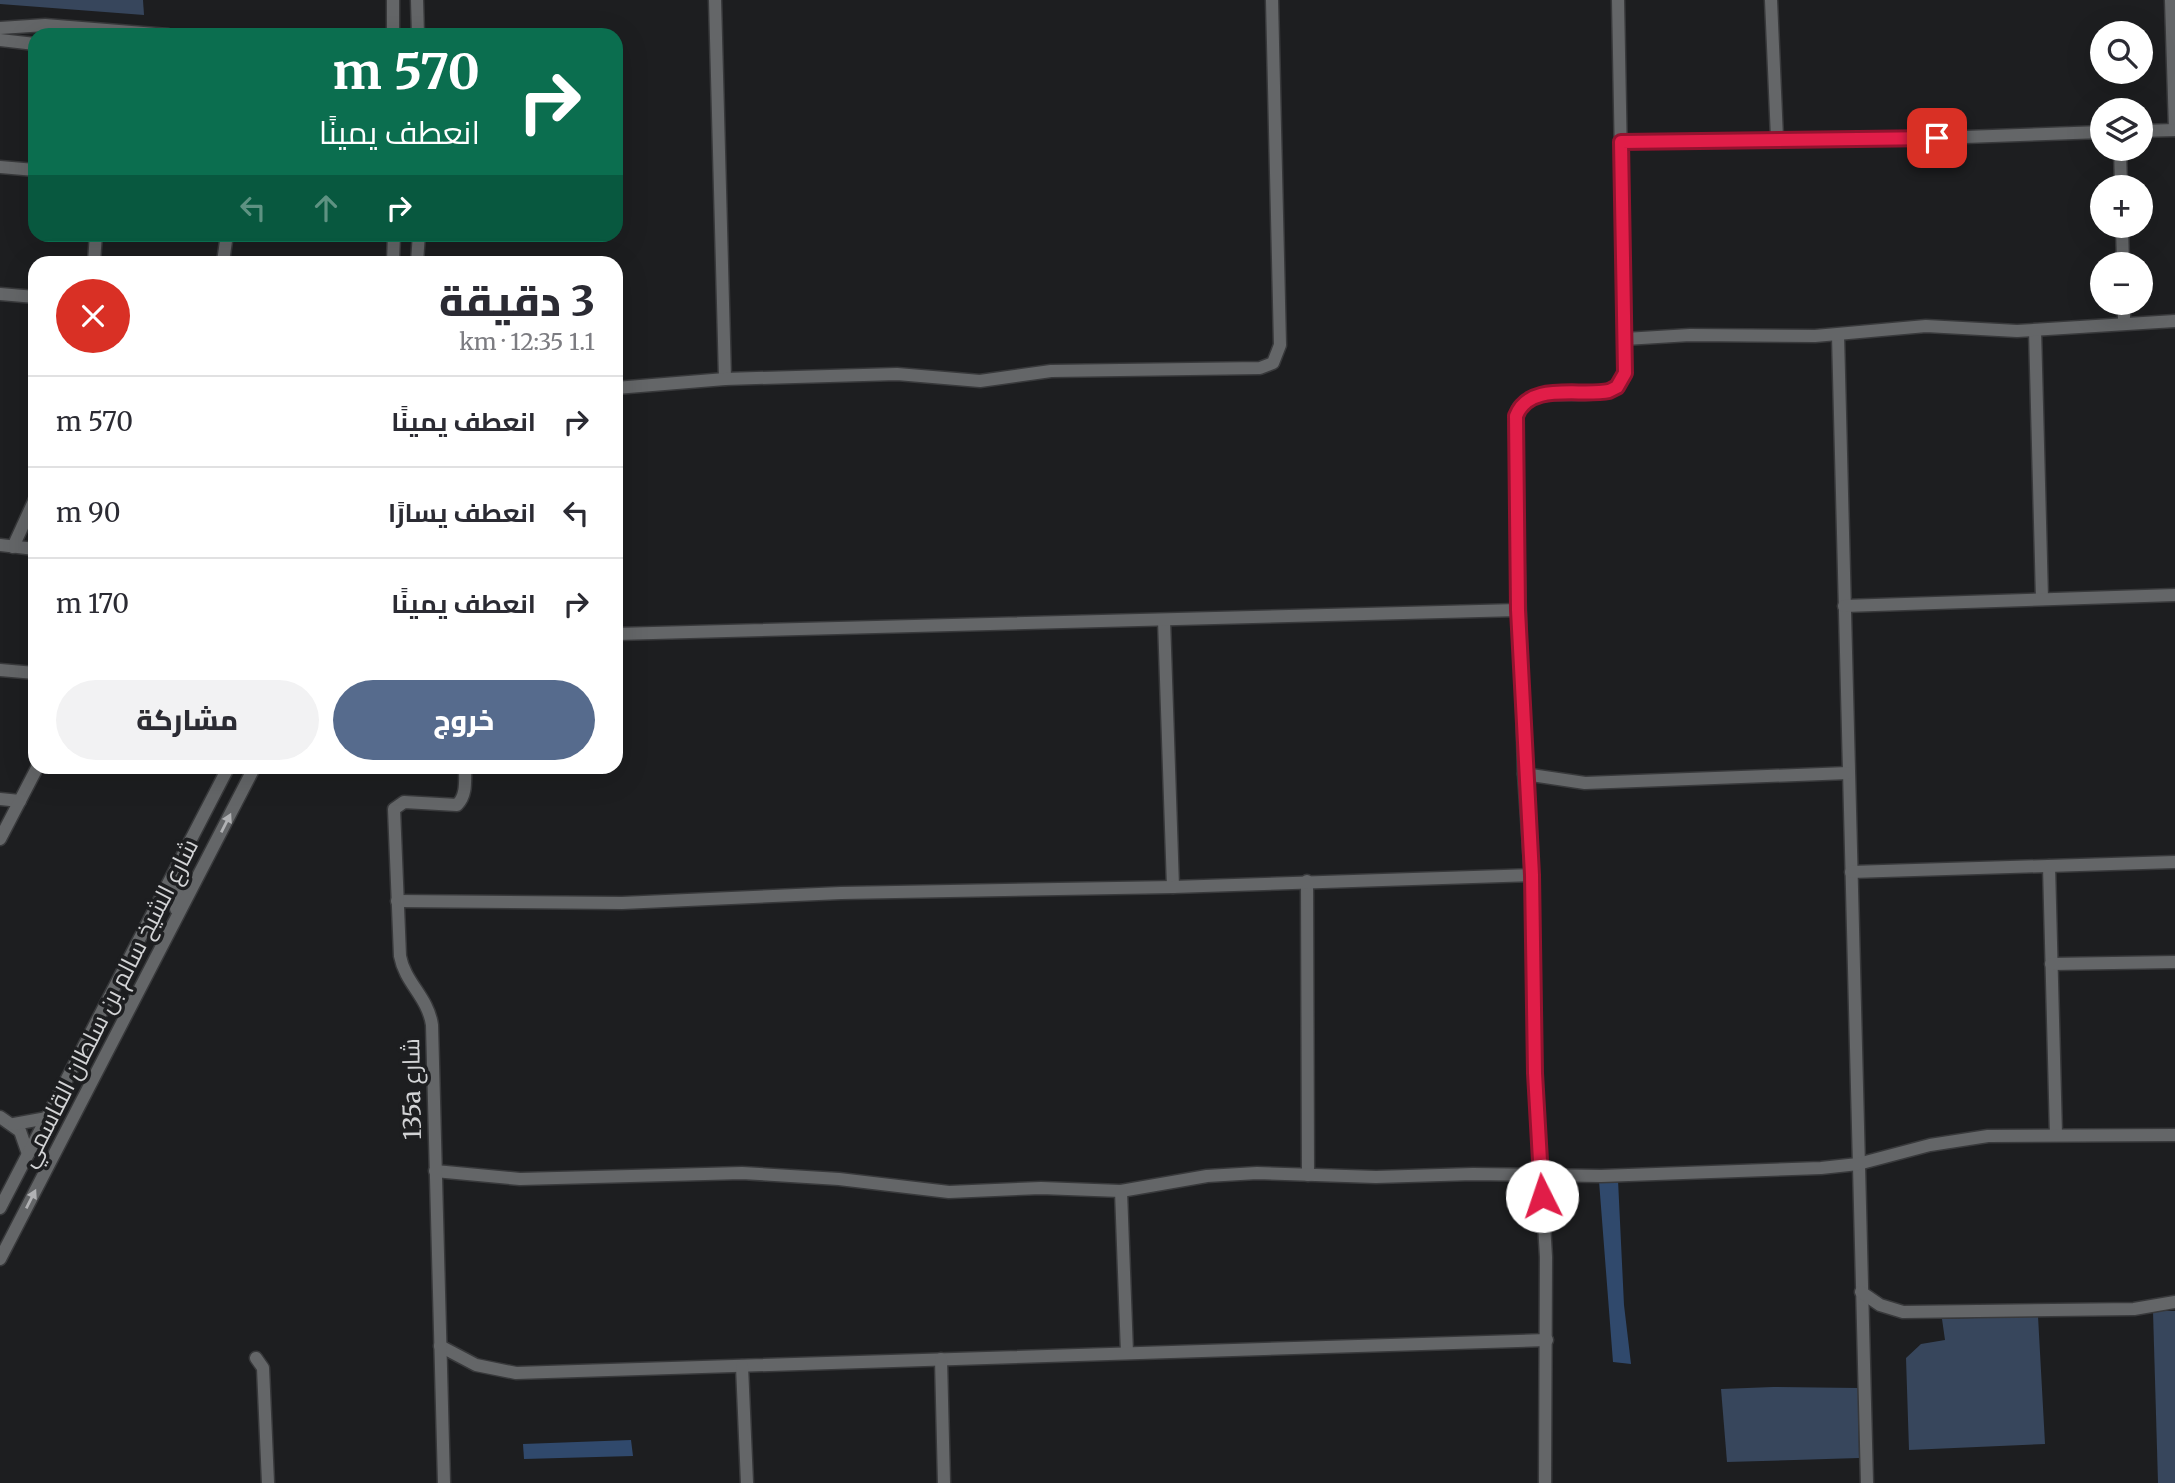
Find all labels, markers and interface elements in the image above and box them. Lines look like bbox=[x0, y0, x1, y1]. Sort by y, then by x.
map controls bbox=[2090, 21, 2153, 315]
button: search bbox=[2090, 21, 2153, 84]
text: 570 m bbox=[333, 41, 480, 102]
icon: right bbox=[504, 56, 595, 147]
button: layers bbox=[2090, 98, 2153, 161]
pin bbox=[1907, 108, 1967, 168]
text: انعطف يمينًا bbox=[319, 113, 480, 153]
icon: arrive bbox=[1918, 119, 1956, 157]
button: + bbox=[2090, 175, 2153, 238]
icon: left bbox=[234, 189, 272, 227]
icon: ahead bbox=[307, 189, 345, 227]
icon: right bbox=[380, 189, 418, 227]
button: − bbox=[2090, 252, 2153, 315]
text: 3 دقيقة bbox=[439, 275, 595, 327]
button: close bbox=[56, 279, 130, 353]
text: 1.1 km · 12:35 bbox=[459, 327, 595, 356]
icon: right bbox=[557, 403, 595, 441]
text: 570 m bbox=[56, 405, 133, 438]
text: انعطف يمينًا bbox=[391, 405, 536, 438]
icon: left bbox=[557, 494, 595, 532]
text: 90 m bbox=[56, 496, 121, 529]
text: انعطف يسارًا bbox=[388, 496, 536, 529]
icon: right bbox=[557, 585, 595, 623]
text: 170 m bbox=[56, 587, 129, 620]
text: انعطف يمينًا bbox=[391, 587, 536, 620]
button: مشاركة bbox=[56, 680, 319, 760]
button: خروج bbox=[333, 680, 595, 760]
one-way arrow bbox=[220, 812, 232, 832]
street label: شارع الشيخ سالم بن سلطان القاسمي bbox=[12, 833, 209, 1174]
street label: 135a شارع bbox=[395, 1038, 429, 1140]
position arrow bbox=[1505, 1159, 1579, 1233]
one-way arrow bbox=[25, 1188, 37, 1208]

